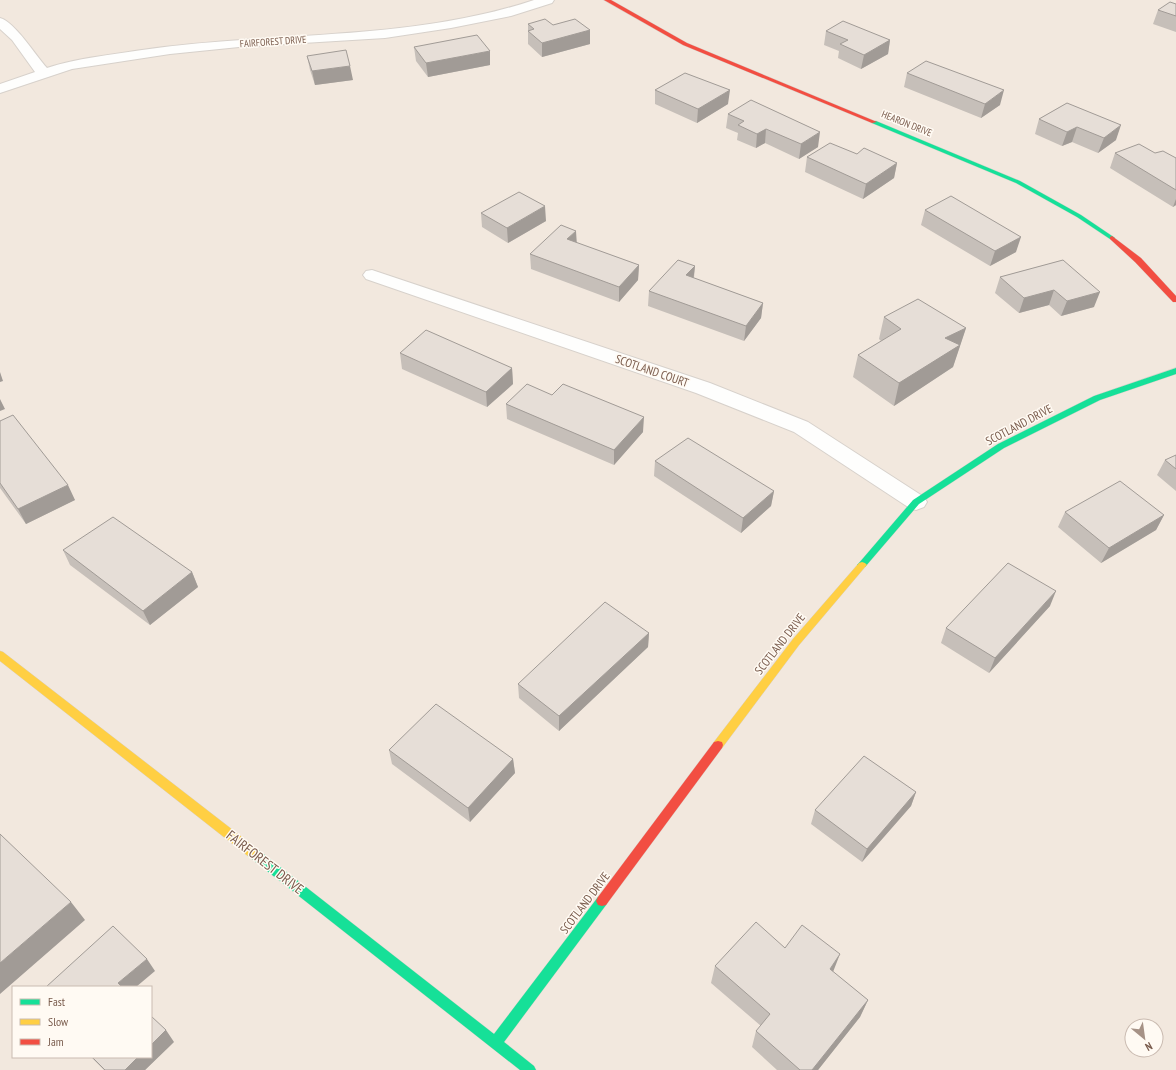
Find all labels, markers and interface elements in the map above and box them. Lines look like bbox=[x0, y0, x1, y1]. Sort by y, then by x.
street label: FAIRFOREST DRIVE bbox=[239, 33, 307, 50]
street label: HEARON DRIVE bbox=[880, 107, 934, 139]
street label: SCOTLAND COURT bbox=[614, 351, 691, 390]
street label: SCOTLAND DRIVE bbox=[983, 401, 1055, 448]
street label: SCOTLAND DRIVE bbox=[751, 610, 808, 677]
street label: FAIRFOREST DRIVE bbox=[223, 826, 307, 898]
street label: SCOTLAND DRIVE bbox=[557, 869, 613, 937]
legend bbox=[12, 986, 152, 1058]
text: Fast bbox=[48, 994, 66, 1009]
text: Slow bbox=[48, 1014, 69, 1029]
north arrow bbox=[1124, 1018, 1164, 1058]
text: Jam bbox=[47, 1034, 64, 1049]
text: N bbox=[1143, 1039, 1155, 1054]

